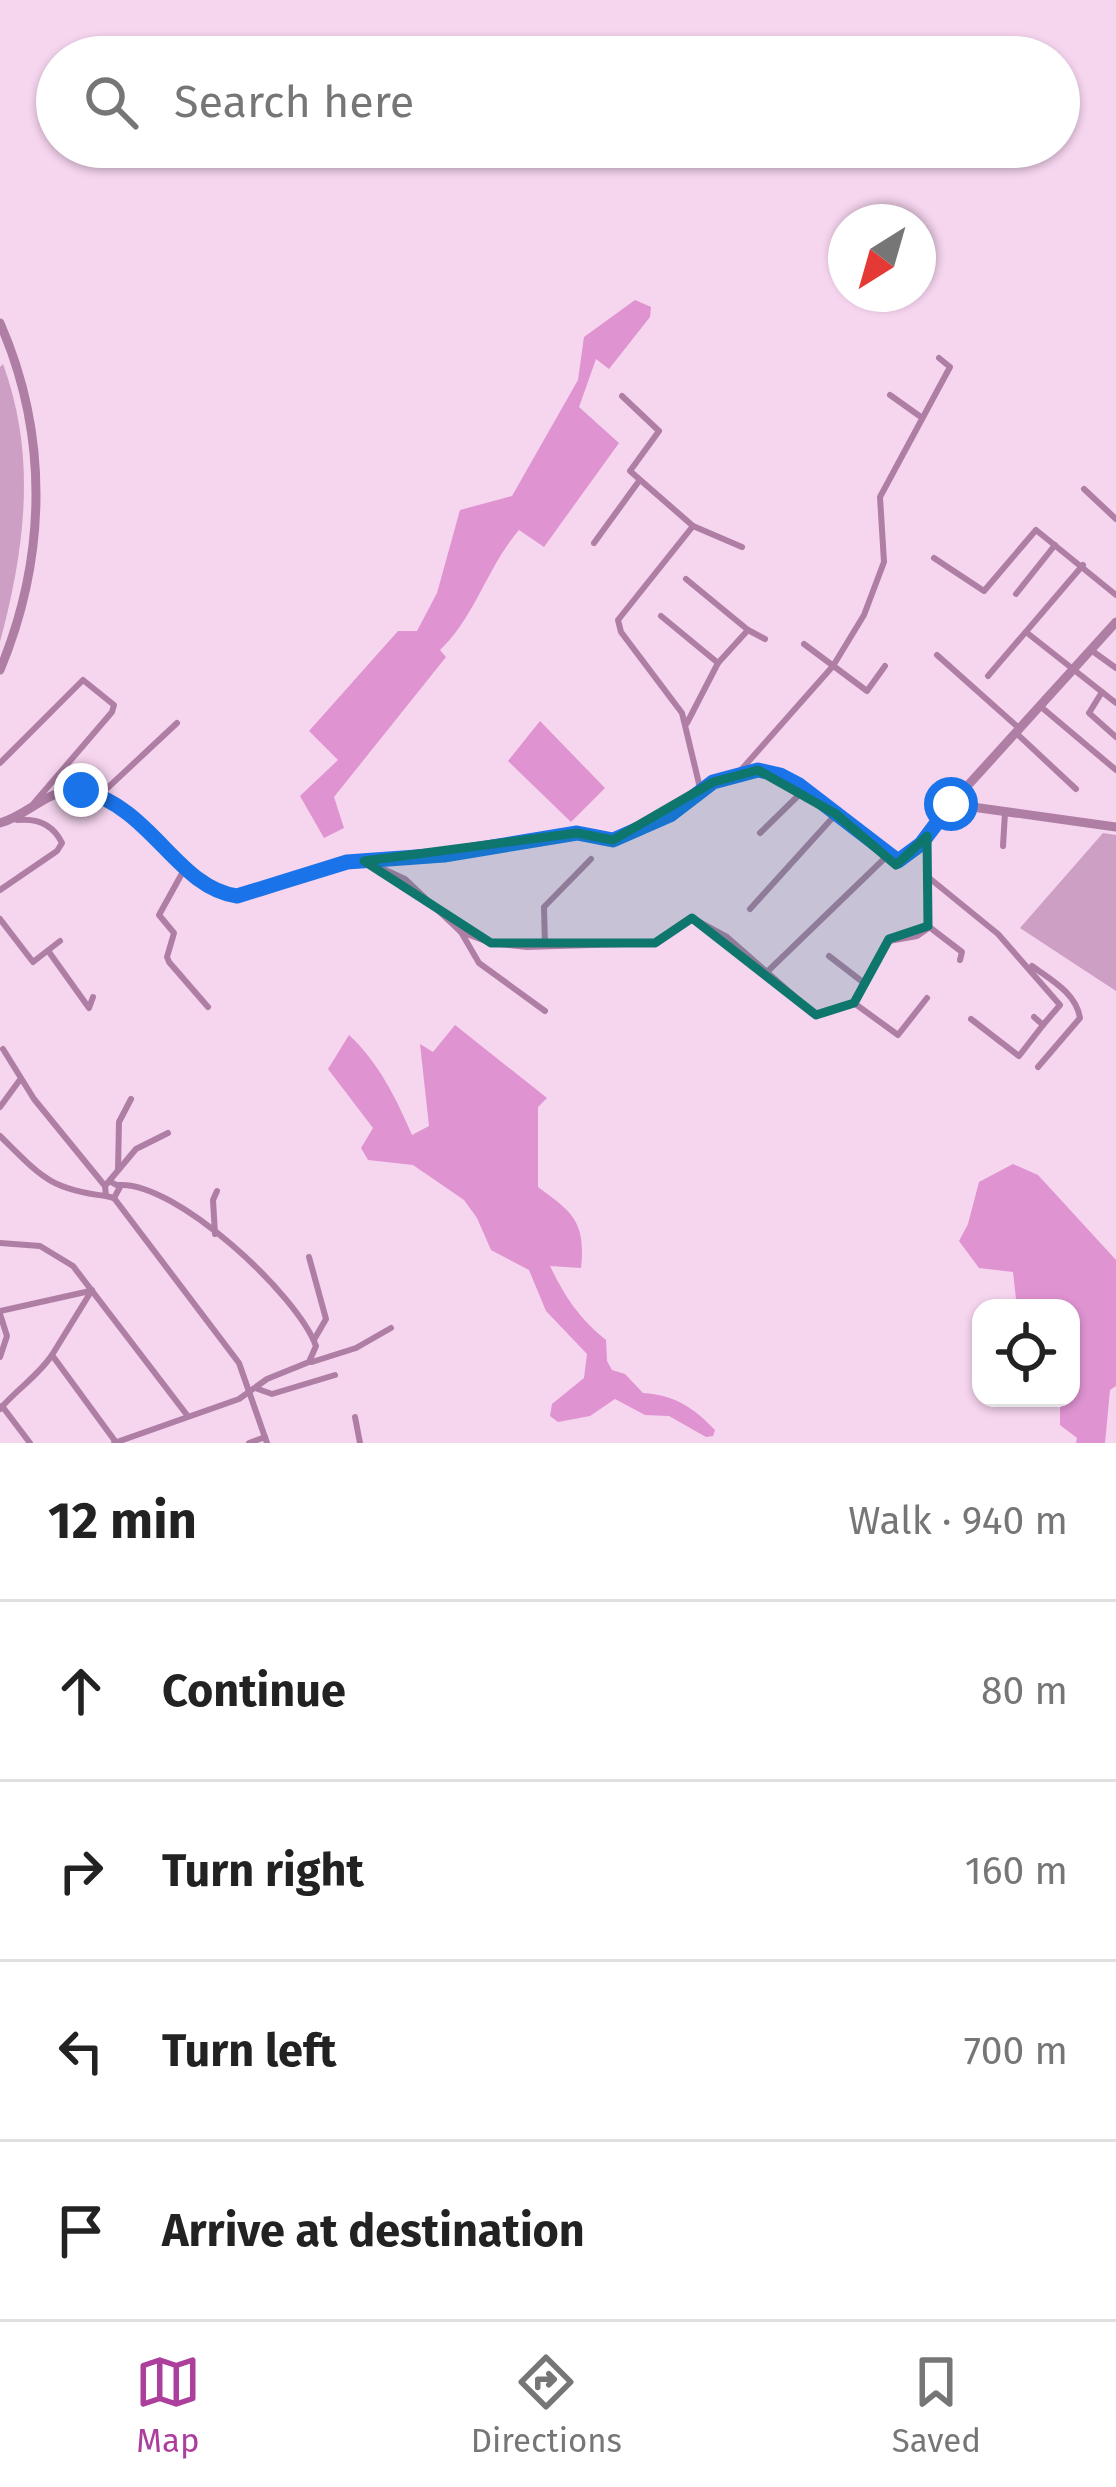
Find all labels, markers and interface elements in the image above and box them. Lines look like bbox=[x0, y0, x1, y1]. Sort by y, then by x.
search box bbox=[36, 36, 1080, 168]
icon: search bbox=[78, 69, 144, 135]
text: Search here bbox=[174, 75, 414, 129]
north arrow bbox=[828, 204, 936, 312]
route end bbox=[54, 763, 108, 817]
route start bbox=[924, 777, 978, 831]
map controls bbox=[972, 1299, 1080, 1407]
button: locate bbox=[972, 1299, 1080, 1407]
text: 12 min bbox=[48, 1490, 197, 1552]
text: Walk · 940 m bbox=[848, 1498, 1068, 1544]
icon: ahead bbox=[48, 1658, 114, 1724]
text: Continue bbox=[162, 1664, 346, 1718]
text: 80 m bbox=[981, 1668, 1068, 1714]
icon: right bbox=[48, 1838, 114, 1904]
text: Turn right bbox=[162, 1844, 364, 1898]
text: 160 m bbox=[965, 1848, 1068, 1894]
icon: left bbox=[48, 2018, 114, 2084]
text: Turn left bbox=[162, 2024, 336, 2078]
text: 700 m bbox=[964, 2028, 1068, 2074]
icon: arrive bbox=[48, 2198, 114, 2264]
text: Arrive at destination bbox=[162, 2204, 585, 2258]
tab: Map bbox=[135, 2349, 201, 2461]
tab: Directions bbox=[471, 2349, 622, 2461]
tab: Saved bbox=[892, 2349, 981, 2461]

